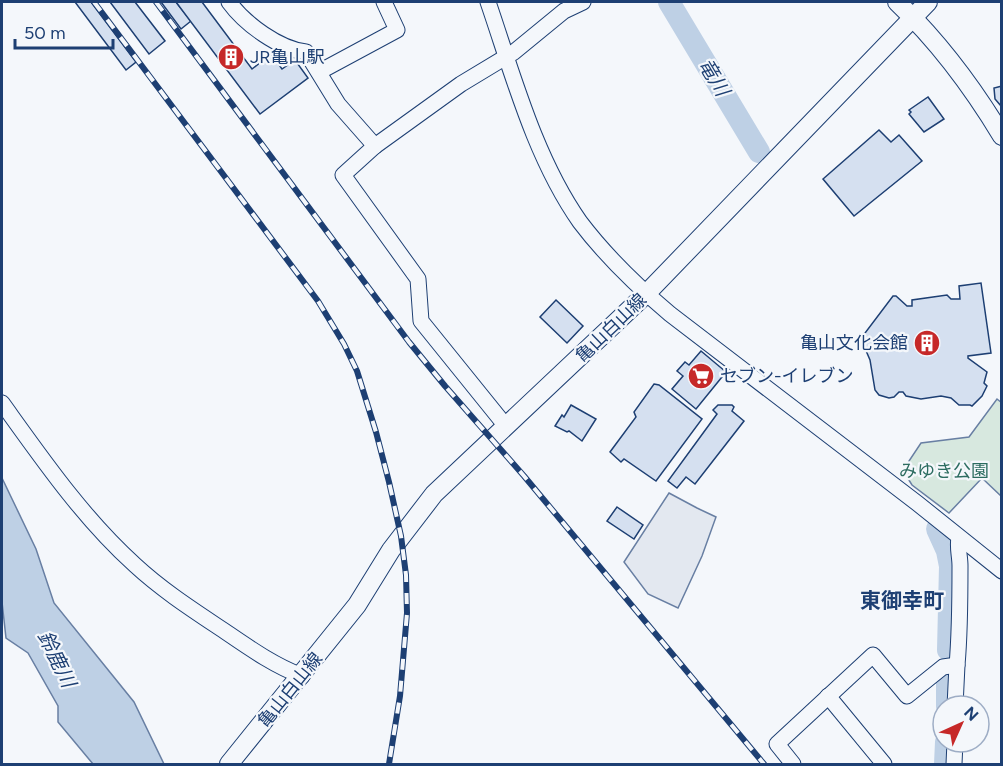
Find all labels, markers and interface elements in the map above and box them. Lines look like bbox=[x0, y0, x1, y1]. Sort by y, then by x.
scale bar bbox=[15, 12, 112, 50]
text: 50 m bbox=[24, 22, 66, 44]
building icon: JR亀山駅 bbox=[216, 42, 246, 72]
place label: JR亀山駅 bbox=[250, 46, 325, 68]
water label: 竜川 bbox=[693, 54, 736, 102]
street label: 亀山白山線 bbox=[571, 289, 651, 367]
building icon: 亀山文化会館 bbox=[912, 328, 942, 358]
place label: 亀山文化会館 bbox=[800, 332, 908, 354]
supermarket icon: セブン-イレブン bbox=[686, 361, 716, 391]
place label: セブン-イレブン bbox=[720, 365, 854, 387]
park label: みゆき公園 bbox=[899, 460, 989, 482]
district label: 東御幸町 bbox=[860, 588, 944, 613]
water label: 鈴鹿川 bbox=[33, 627, 82, 693]
street label: 亀山白山線 bbox=[253, 648, 327, 732]
north arrow bbox=[931, 694, 991, 754]
text: N bbox=[960, 703, 982, 725]

